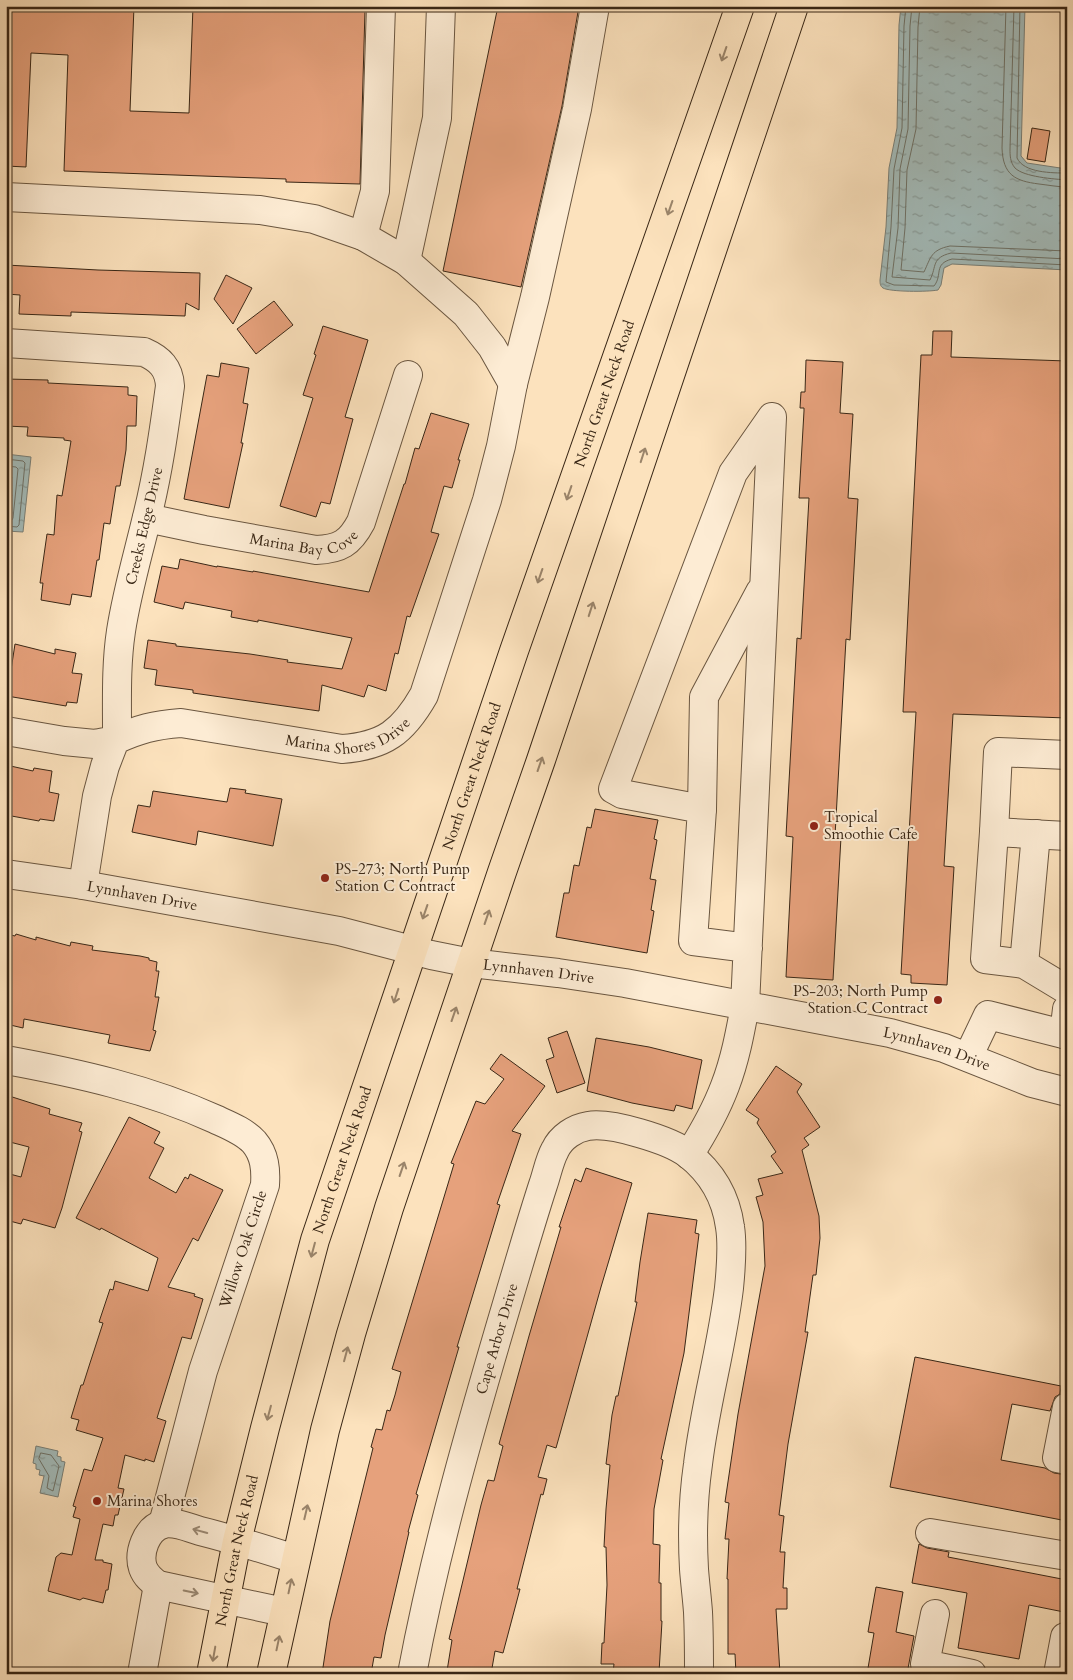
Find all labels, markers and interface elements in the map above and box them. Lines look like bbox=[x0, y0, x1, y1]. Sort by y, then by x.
one-way arrow bbox=[719, 46, 728, 62]
one-way arrow bbox=[665, 199, 674, 215]
street label: North Great Neck Road bbox=[569, 317, 639, 470]
one-way arrow bbox=[638, 448, 648, 464]
street label: Creeks Edge Drive bbox=[121, 465, 167, 587]
one-way arrow bbox=[564, 485, 573, 500]
street label: Marina Bay Cove bbox=[248, 526, 363, 560]
one-way arrow bbox=[535, 567, 544, 583]
one-way arrow bbox=[587, 602, 597, 618]
street label: North Great Neck Road bbox=[438, 700, 506, 853]
street label: Marina Shores Drive bbox=[284, 713, 415, 759]
one-way arrow bbox=[536, 756, 545, 772]
place label: Tropical Smoothie Cafe bbox=[824, 807, 918, 844]
marker: Tropical Smoothie Cafe bbox=[808, 820, 820, 832]
place label: PS-273; North Pump Station C Contract bbox=[335, 859, 470, 896]
marker: PS-273; North Pump Station C Contract bbox=[319, 872, 331, 884]
street label: Lynnhaven Drive bbox=[85, 876, 199, 915]
one-way arrow bbox=[419, 904, 429, 920]
one-way arrow bbox=[482, 909, 492, 925]
street label: Lynnhaven Drive bbox=[482, 954, 596, 988]
place label: PS-203; North Pump Station C Contract bbox=[793, 981, 928, 1018]
one-way arrow bbox=[391, 988, 401, 1004]
marker: PS-203; North Pump Station C Contract bbox=[932, 994, 944, 1006]
one-way arrow bbox=[450, 1007, 459, 1023]
street label: Lynnhaven Drive bbox=[881, 1022, 994, 1076]
street label: North Great Neck Road bbox=[308, 1084, 376, 1236]
one-way arrow bbox=[398, 1161, 407, 1177]
street label: Willow Oak Circle bbox=[214, 1187, 272, 1311]
one-way arrow bbox=[307, 1242, 317, 1258]
street label: Cape Arbor Drive bbox=[471, 1281, 523, 1397]
one-way arrow bbox=[341, 1347, 351, 1363]
one-way arrow bbox=[264, 1404, 273, 1420]
street label: North Great Neck Road bbox=[211, 1473, 263, 1628]
place label: Marina Shores bbox=[107, 1491, 198, 1511]
marker: Marina Shores bbox=[91, 1495, 103, 1507]
one-way arrow bbox=[302, 1504, 311, 1520]
one-way arrow bbox=[193, 1526, 209, 1535]
one-way arrow bbox=[286, 1578, 295, 1594]
one-way arrow bbox=[183, 1588, 199, 1597]
one-way arrow bbox=[273, 1635, 283, 1651]
one-way arrow bbox=[209, 1645, 219, 1661]

